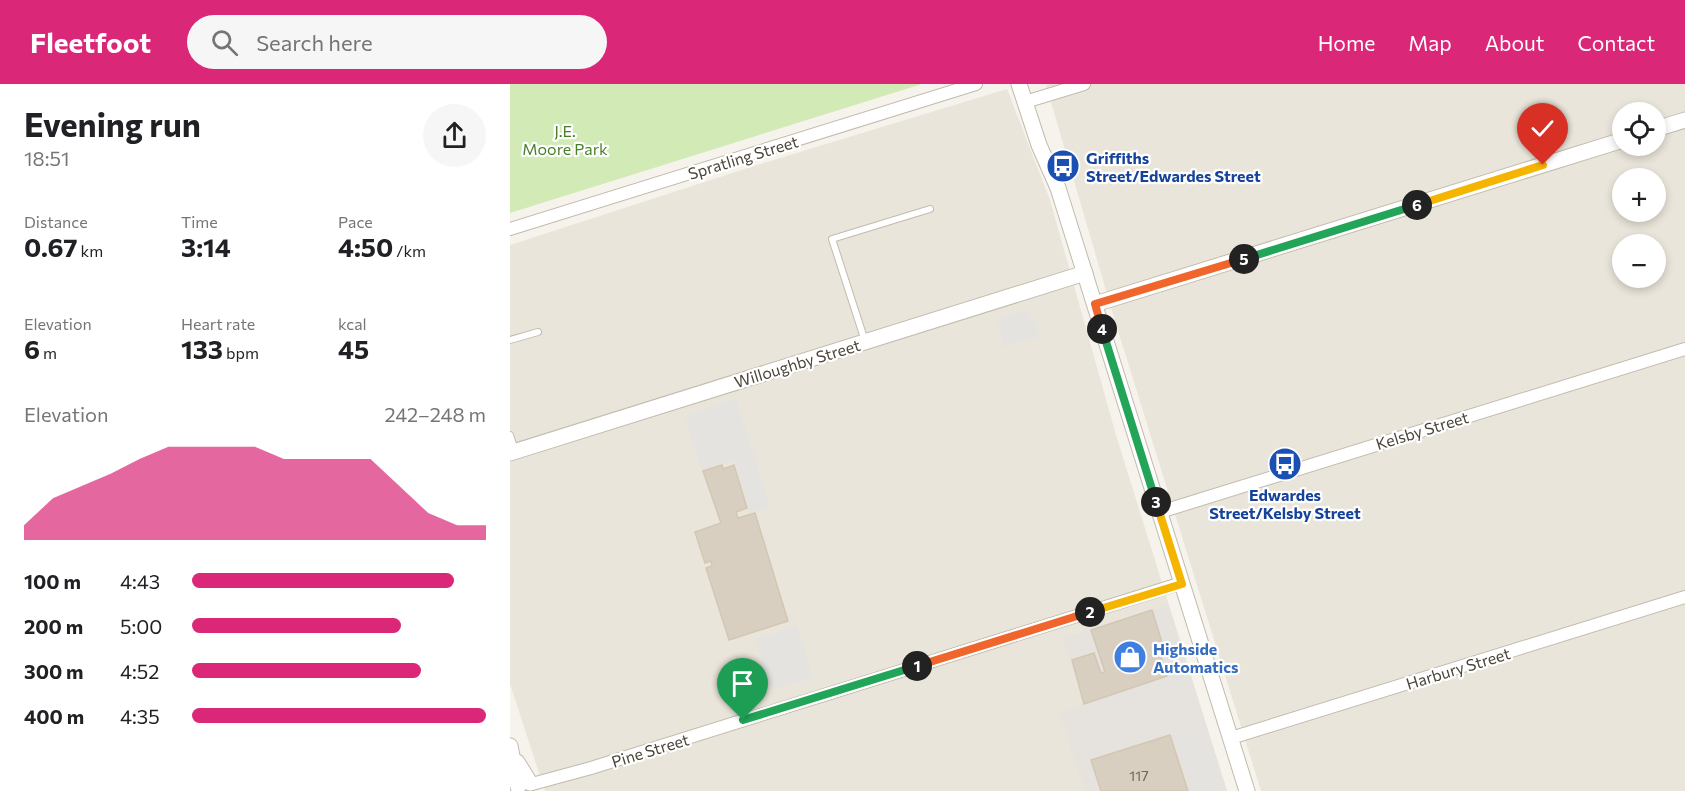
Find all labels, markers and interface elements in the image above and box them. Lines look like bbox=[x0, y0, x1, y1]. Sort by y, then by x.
search box bbox=[187, 15, 607, 69]
text: Fleetfoot bbox=[30, 25, 151, 59]
icon: search bbox=[208, 26, 241, 59]
text: Search here bbox=[256, 29, 373, 56]
text: Home bbox=[1318, 30, 1375, 55]
text: Map bbox=[1408, 30, 1452, 55]
text: About bbox=[1485, 30, 1544, 55]
text: Contact bbox=[1577, 30, 1655, 55]
map controls bbox=[1612, 102, 1666, 288]
button: locate bbox=[1612, 102, 1666, 156]
text: Evening run bbox=[24, 103, 201, 144]
pin bbox=[1517, 103, 1568, 165]
button: share bbox=[423, 104, 486, 167]
icon: check bbox=[1526, 112, 1559, 145]
park label: J.E. Moore Park bbox=[522, 121, 608, 158]
street label: Spratling Street bbox=[686, 131, 801, 183]
text: 18:51 bbox=[24, 146, 69, 170]
bus stop icon: Griffiths Street/Edwardes Street bbox=[1045, 148, 1081, 184]
place label: Griffiths Street/Edwardes Street bbox=[1086, 148, 1261, 185]
button: + bbox=[1612, 168, 1666, 222]
pin: 6 bbox=[1402, 190, 1432, 220]
text: 6 bbox=[1412, 195, 1422, 214]
text: Distance bbox=[24, 212, 88, 231]
text: Time bbox=[181, 212, 218, 231]
text: Pace bbox=[338, 212, 373, 231]
text: 0.67 bbox=[24, 231, 78, 262]
text: 3:14 bbox=[181, 231, 231, 262]
text: 4:50 bbox=[338, 231, 393, 262]
button: − bbox=[1612, 234, 1666, 288]
text: km bbox=[78, 241, 103, 260]
text: /km bbox=[393, 241, 426, 260]
pin: 5 bbox=[1229, 244, 1259, 274]
text: 5 bbox=[1239, 249, 1249, 268]
text: Elevation bbox=[24, 314, 92, 333]
text: Heart rate bbox=[181, 314, 255, 333]
text: kcal bbox=[338, 314, 367, 333]
pin: 4 bbox=[1087, 314, 1117, 344]
text: 4 bbox=[1097, 319, 1107, 338]
text: 6 bbox=[24, 333, 40, 364]
text: 133 bbox=[181, 333, 223, 364]
text: 45 bbox=[338, 333, 369, 364]
street label: Willoughby Street bbox=[732, 335, 863, 391]
text: m bbox=[40, 343, 57, 362]
text: bpm bbox=[223, 343, 259, 362]
text: Elevation bbox=[24, 402, 109, 426]
text: 242–248 m bbox=[385, 402, 486, 426]
street label: Kelsby Street bbox=[1373, 407, 1471, 453]
bus stop icon: Edwardes Street/Kelsby Street bbox=[1267, 446, 1303, 482]
place label: Edwardes Street/Kelsby Street bbox=[1209, 485, 1361, 522]
pin: 3 bbox=[1141, 487, 1171, 517]
text: 3 bbox=[1151, 492, 1161, 511]
text: 100 m bbox=[24, 569, 81, 593]
text: 4:43 bbox=[120, 569, 160, 593]
pin: 2 bbox=[1075, 597, 1105, 627]
text: 2 bbox=[1085, 602, 1095, 621]
text: 200 m bbox=[24, 614, 83, 638]
text: 5:00 bbox=[120, 614, 162, 638]
shop icon: Highside Automatics bbox=[1112, 639, 1148, 675]
place label: Highside Automatics bbox=[1153, 639, 1239, 676]
street label: Harbury Street bbox=[1404, 643, 1513, 693]
pin: 1 bbox=[902, 651, 932, 681]
text: 1 bbox=[913, 656, 921, 675]
pin bbox=[717, 658, 768, 720]
text: 300 m bbox=[24, 659, 84, 683]
text: 4:52 bbox=[120, 659, 159, 683]
icon: arrive bbox=[726, 667, 759, 700]
text: 400 m bbox=[24, 704, 84, 728]
text: 4:35 bbox=[120, 704, 160, 728]
street label: Pine Street bbox=[609, 729, 691, 771]
house number: 117 bbox=[1129, 767, 1149, 784]

